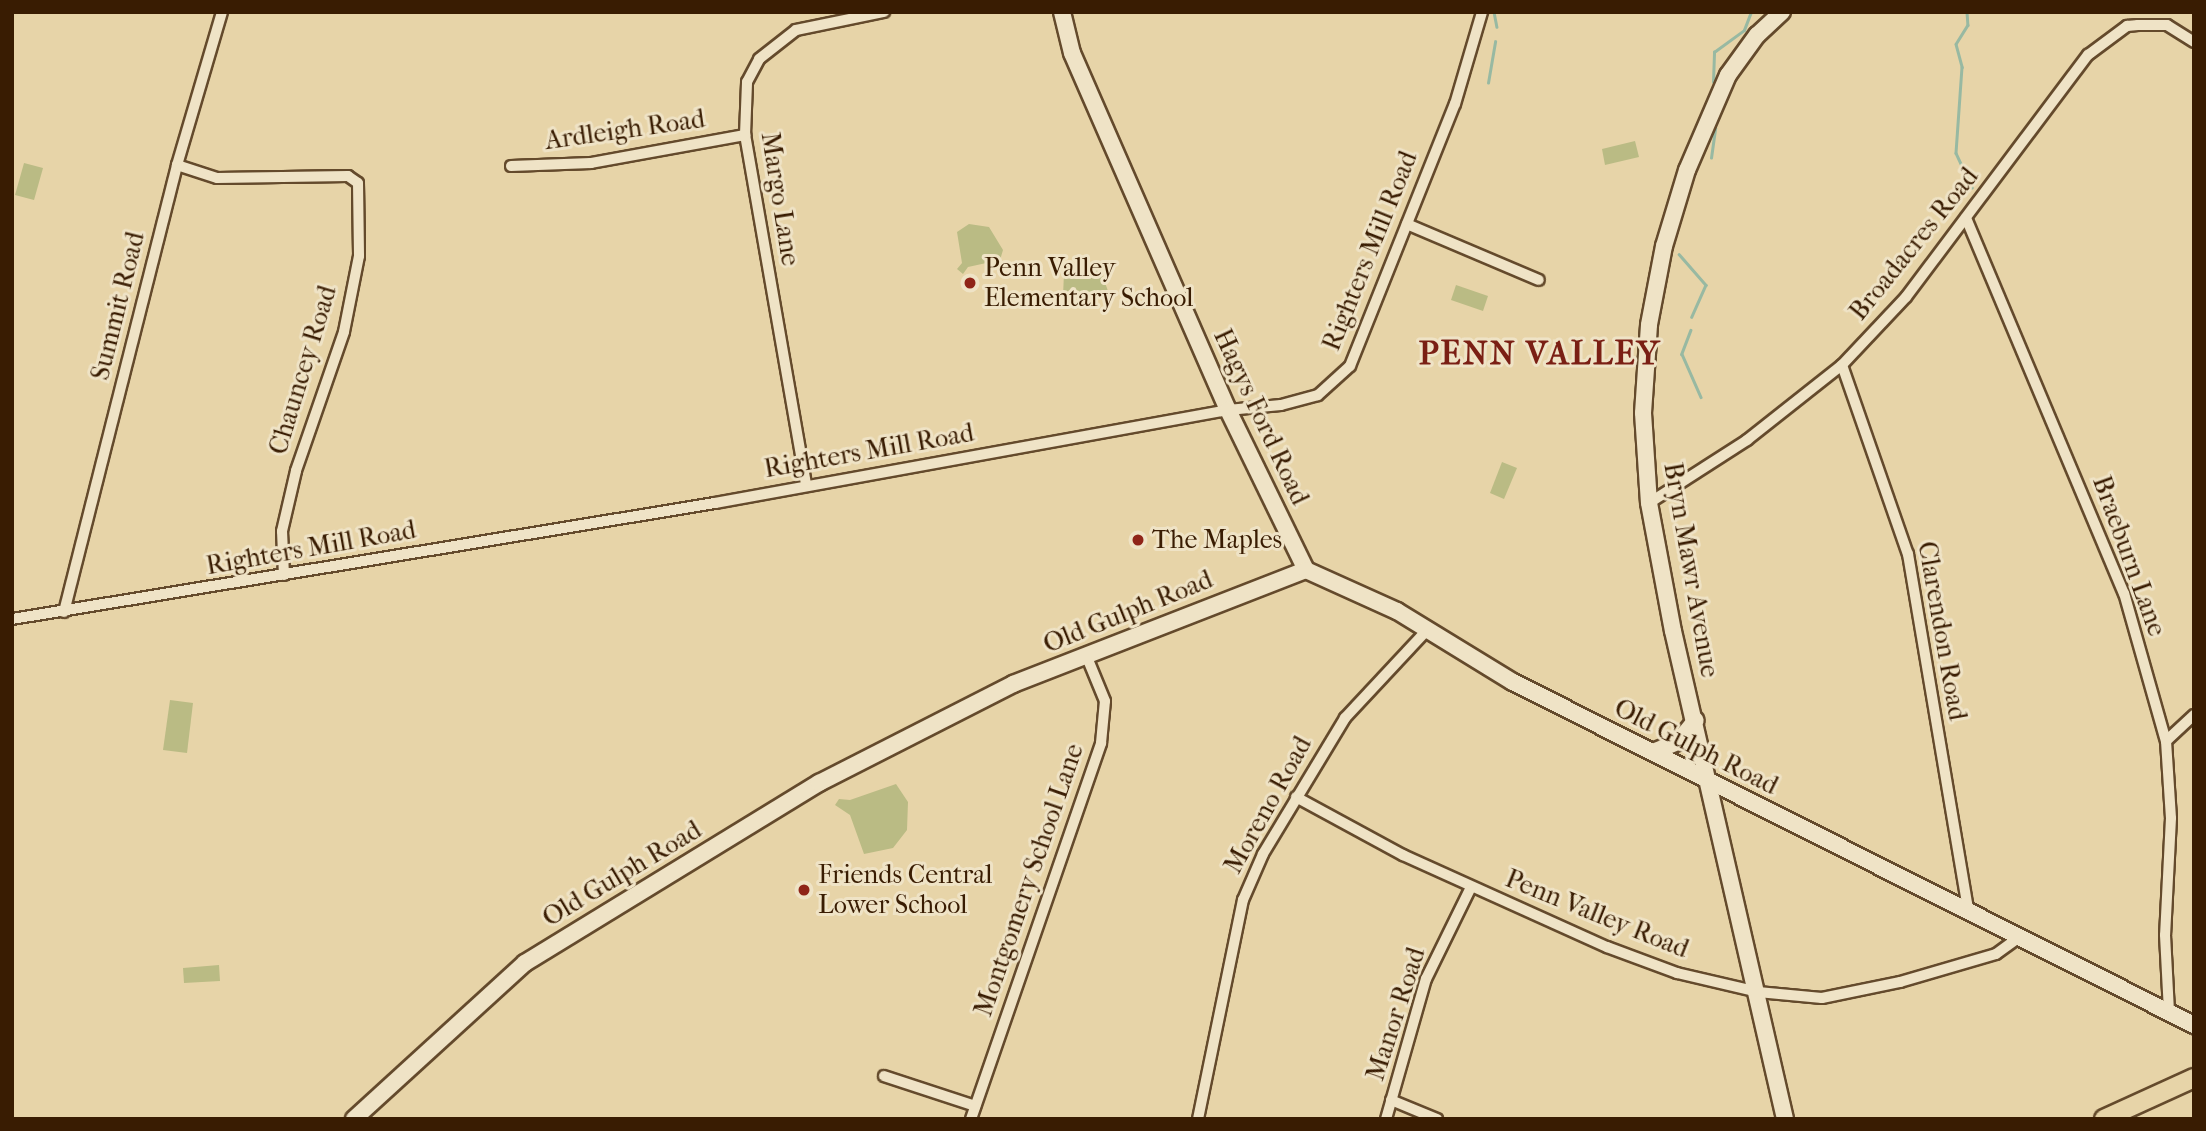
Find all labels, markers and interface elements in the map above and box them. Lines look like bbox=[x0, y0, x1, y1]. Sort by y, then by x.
street label: Ardleigh Road bbox=[543, 103, 707, 157]
street label: Margo Lane bbox=[754, 130, 806, 268]
street label: Righters Mill Road bbox=[1316, 147, 1424, 355]
street label: Broadacres Road bbox=[1843, 161, 1985, 327]
street label: Summit Road bbox=[85, 229, 151, 383]
place label: Penn Valley Elementary School bbox=[984, 252, 1193, 314]
marker: Penn Valley Elementary School bbox=[962, 275, 978, 291]
street label: Chauncey Road bbox=[263, 282, 343, 458]
street label: Hagys Ford Road bbox=[1207, 324, 1315, 510]
district label: PENN VALLEY bbox=[1420, 334, 1660, 374]
street label: Righters Mill Road bbox=[762, 417, 976, 485]
street label: Bryn Mawr Avenue bbox=[1657, 460, 1725, 680]
street label: Braeburn Lane bbox=[2086, 472, 2172, 640]
street label: Righters Mill Road bbox=[204, 514, 418, 582]
place label: The Maples bbox=[1152, 524, 1282, 556]
marker: The Maples bbox=[1130, 532, 1146, 548]
street label: Clarendon Road bbox=[1911, 539, 1973, 723]
street label: Old Gulph Road bbox=[1039, 564, 1217, 660]
street label: Old Gulph Road bbox=[1609, 692, 1783, 802]
street label: Moreno Road bbox=[1218, 731, 1318, 879]
street label: Montgomery School Lane bbox=[968, 740, 1090, 1020]
street label: Old Gulph Road bbox=[537, 814, 707, 934]
place label: Friends Central Lower School bbox=[818, 859, 992, 920]
street label: Penn Valley Road bbox=[1501, 863, 1693, 965]
marker: Friends Central Lower School bbox=[796, 882, 812, 898]
street label: Manor Road bbox=[1360, 943, 1432, 1085]

